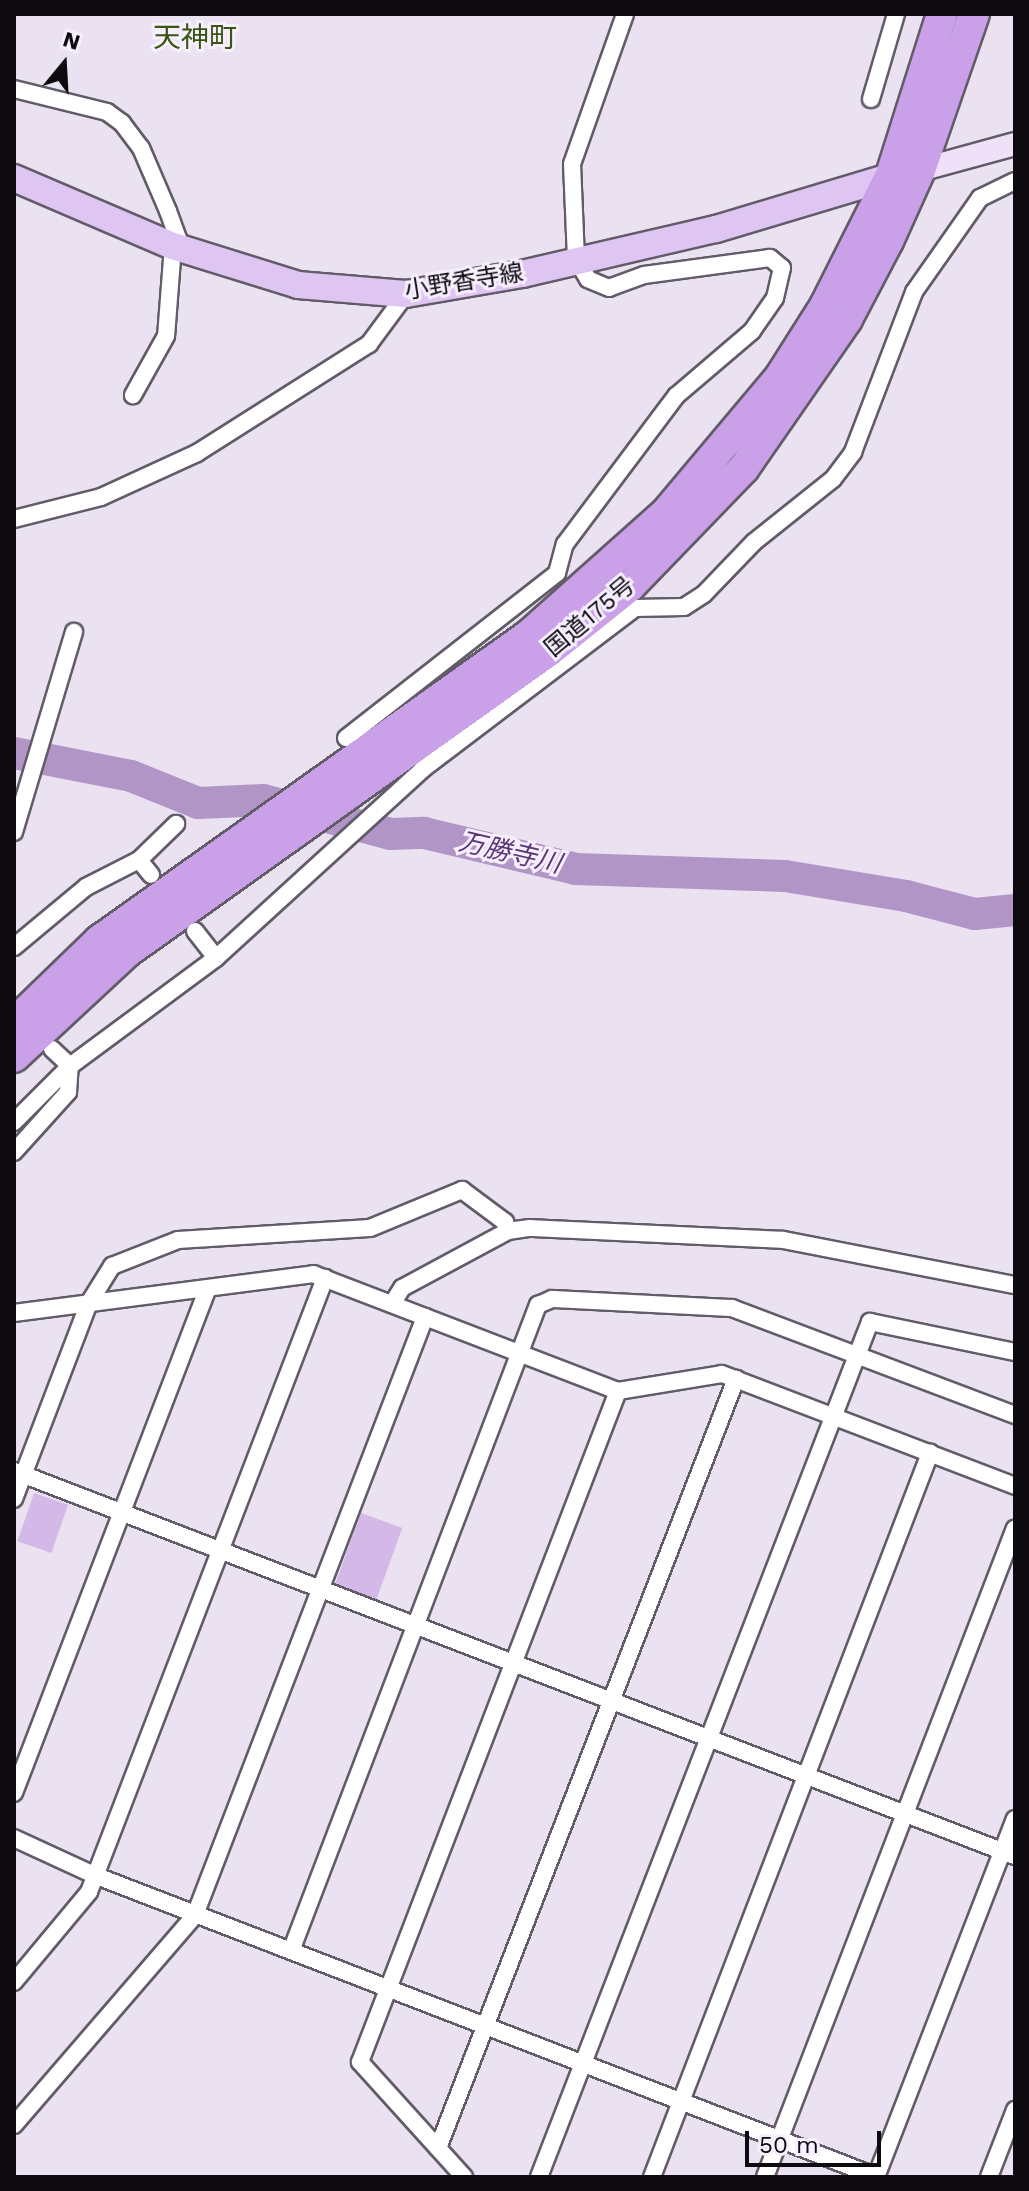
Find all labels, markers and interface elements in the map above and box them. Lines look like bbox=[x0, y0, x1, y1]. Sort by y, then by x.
district label: 天神町 bbox=[153, 21, 237, 55]
north arrow bbox=[24, 24, 104, 104]
text: N bbox=[60, 26, 83, 55]
street label: 小野香寺線 bbox=[402, 258, 526, 306]
street label: 国道175号 bbox=[539, 571, 641, 663]
water label: 万勝寺川 bbox=[456, 826, 564, 880]
scale bar bbox=[749, 2115, 885, 2165]
text: 50 m bbox=[759, 2131, 819, 2159]

